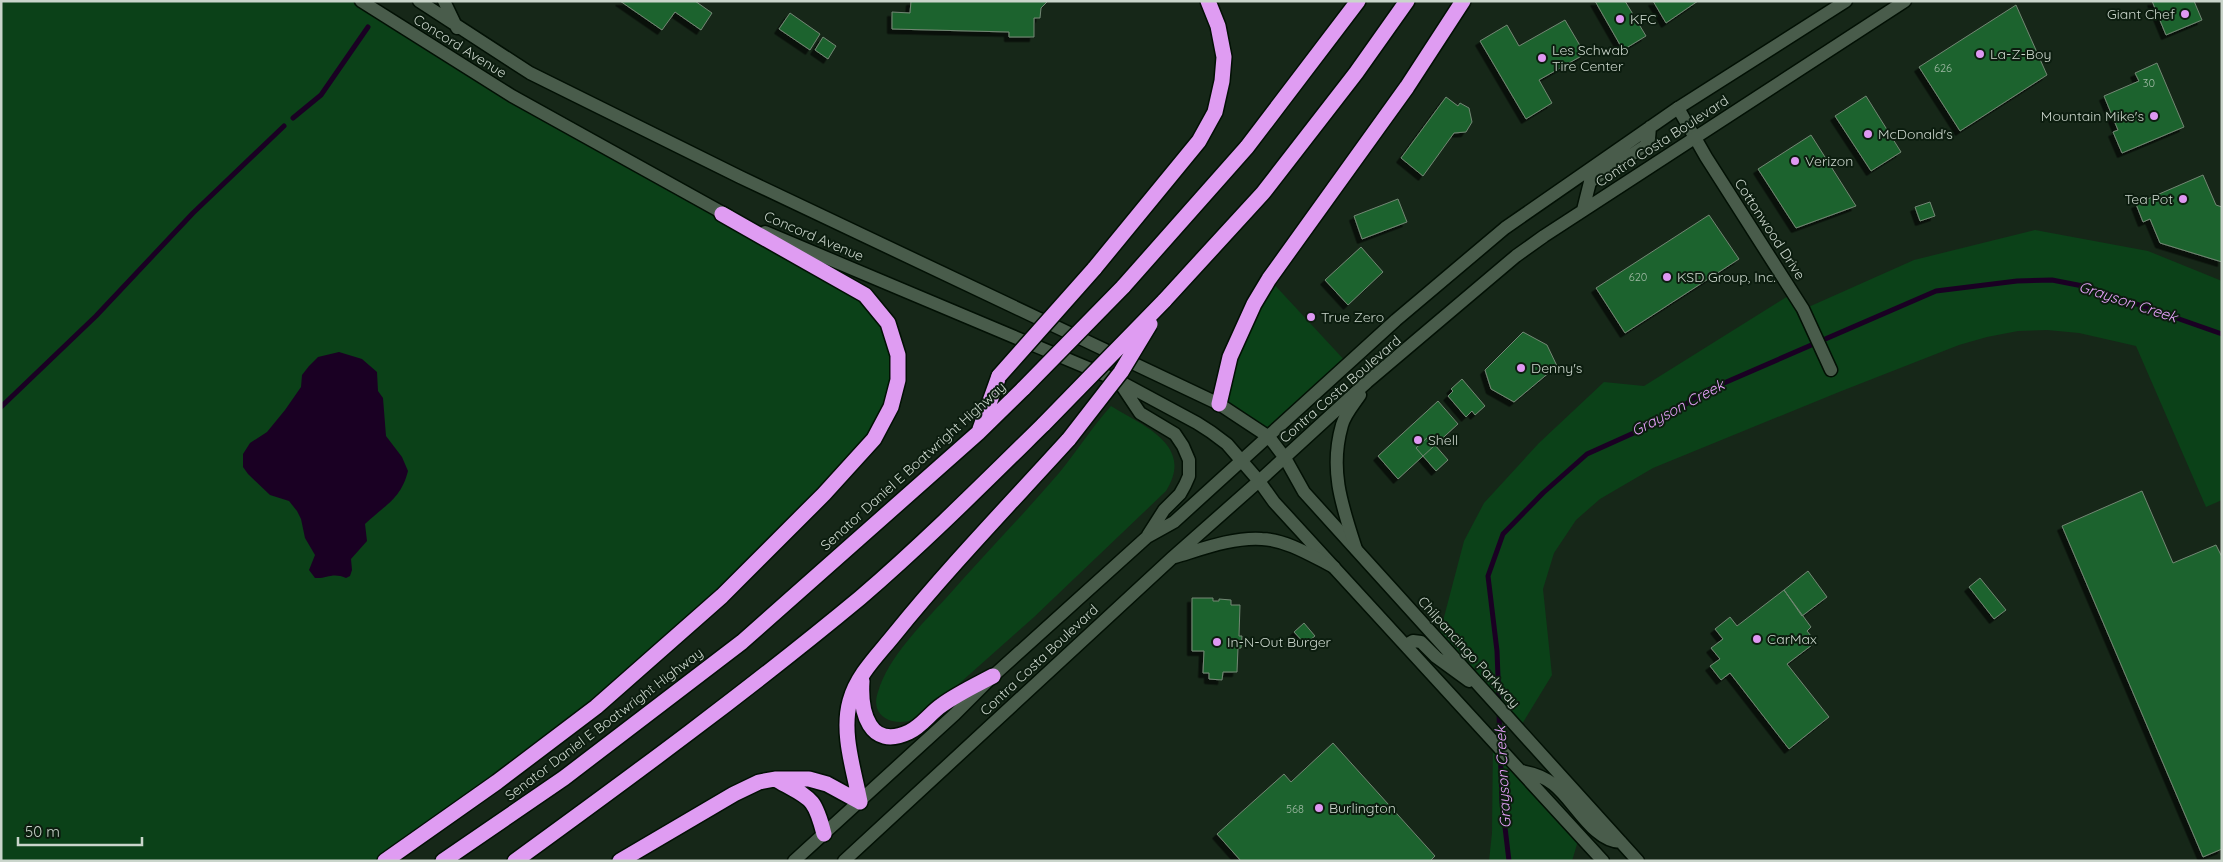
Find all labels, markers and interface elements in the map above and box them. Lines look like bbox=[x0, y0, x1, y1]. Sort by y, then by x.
place label: Giant Chef bbox=[2107, 5, 2175, 23]
marker: Giant Chef bbox=[2179, 8, 2191, 20]
street label: Concord Avenue bbox=[410, 10, 510, 82]
place label: KFC bbox=[1630, 10, 1656, 28]
marker: KFC bbox=[1614, 13, 1626, 25]
place label: Les Schwab Tire Center bbox=[1552, 41, 1628, 75]
place label: La-Z-Boy bbox=[1990, 45, 2051, 63]
marker: La-Z-Boy bbox=[1974, 48, 1986, 60]
marker: Les Schwab Tire Center bbox=[1536, 52, 1548, 64]
house number: 626 bbox=[1934, 61, 1952, 75]
house number: 30 bbox=[2143, 76, 2155, 90]
street label: Contra Costa Boulevard bbox=[1592, 91, 1732, 191]
place label: Mountain Mike's bbox=[2041, 107, 2144, 125]
marker: Mountain Mike's bbox=[2148, 110, 2160, 122]
place label: McDonald's bbox=[1878, 125, 1953, 143]
marker: McDonald's bbox=[1862, 128, 1874, 140]
place label: Verizon bbox=[1805, 152, 1853, 170]
marker: Verizon bbox=[1789, 155, 1801, 167]
street label: Cottonwood Drive bbox=[1731, 175, 1809, 283]
place label: Tea Pot bbox=[2125, 190, 2173, 208]
marker: Tea Pot bbox=[2177, 193, 2189, 205]
street label: Concord Avenue bbox=[761, 207, 867, 265]
place label: KSD Group, Inc. bbox=[1677, 268, 1776, 286]
house number: 620 bbox=[1629, 270, 1647, 284]
marker: KSD Group, Inc. bbox=[1661, 271, 1673, 283]
water label: Grayson Creek bbox=[2076, 277, 2182, 327]
place label: True Zero bbox=[1321, 308, 1384, 326]
marker: True Zero bbox=[1305, 311, 1317, 323]
street label: Contra Costa Boulevard bbox=[1276, 331, 1404, 447]
place label: Denny's bbox=[1531, 359, 1582, 377]
marker: Denny's bbox=[1515, 362, 1527, 374]
water label: Grayson Creek bbox=[1628, 374, 1729, 440]
street label: Senator Daniel E Boatwright Highway bbox=[817, 378, 1009, 554]
place label: Shell bbox=[1428, 431, 1458, 449]
marker: Shell bbox=[1412, 434, 1424, 446]
street label: Chilpancingo Parkway bbox=[1414, 592, 1524, 712]
street label: Contra Costa Boulevard bbox=[976, 601, 1102, 719]
place label: CarMax bbox=[1767, 630, 1817, 648]
place label: In-N-Out Burger bbox=[1227, 633, 1332, 651]
marker: CarMax bbox=[1751, 633, 1763, 645]
marker: In-N-Out Burger bbox=[1211, 636, 1223, 648]
street label: Senator Daniel E Boatwright Highway bbox=[501, 644, 707, 804]
water label: Grayson Creek bbox=[1490, 723, 1515, 829]
place label: Burlington bbox=[1329, 799, 1396, 817]
house number: 568 bbox=[1286, 802, 1304, 816]
marker: Burlington bbox=[1313, 802, 1325, 814]
scale bar bbox=[18, 814, 141, 846]
text: 50 m bbox=[25, 822, 60, 841]

